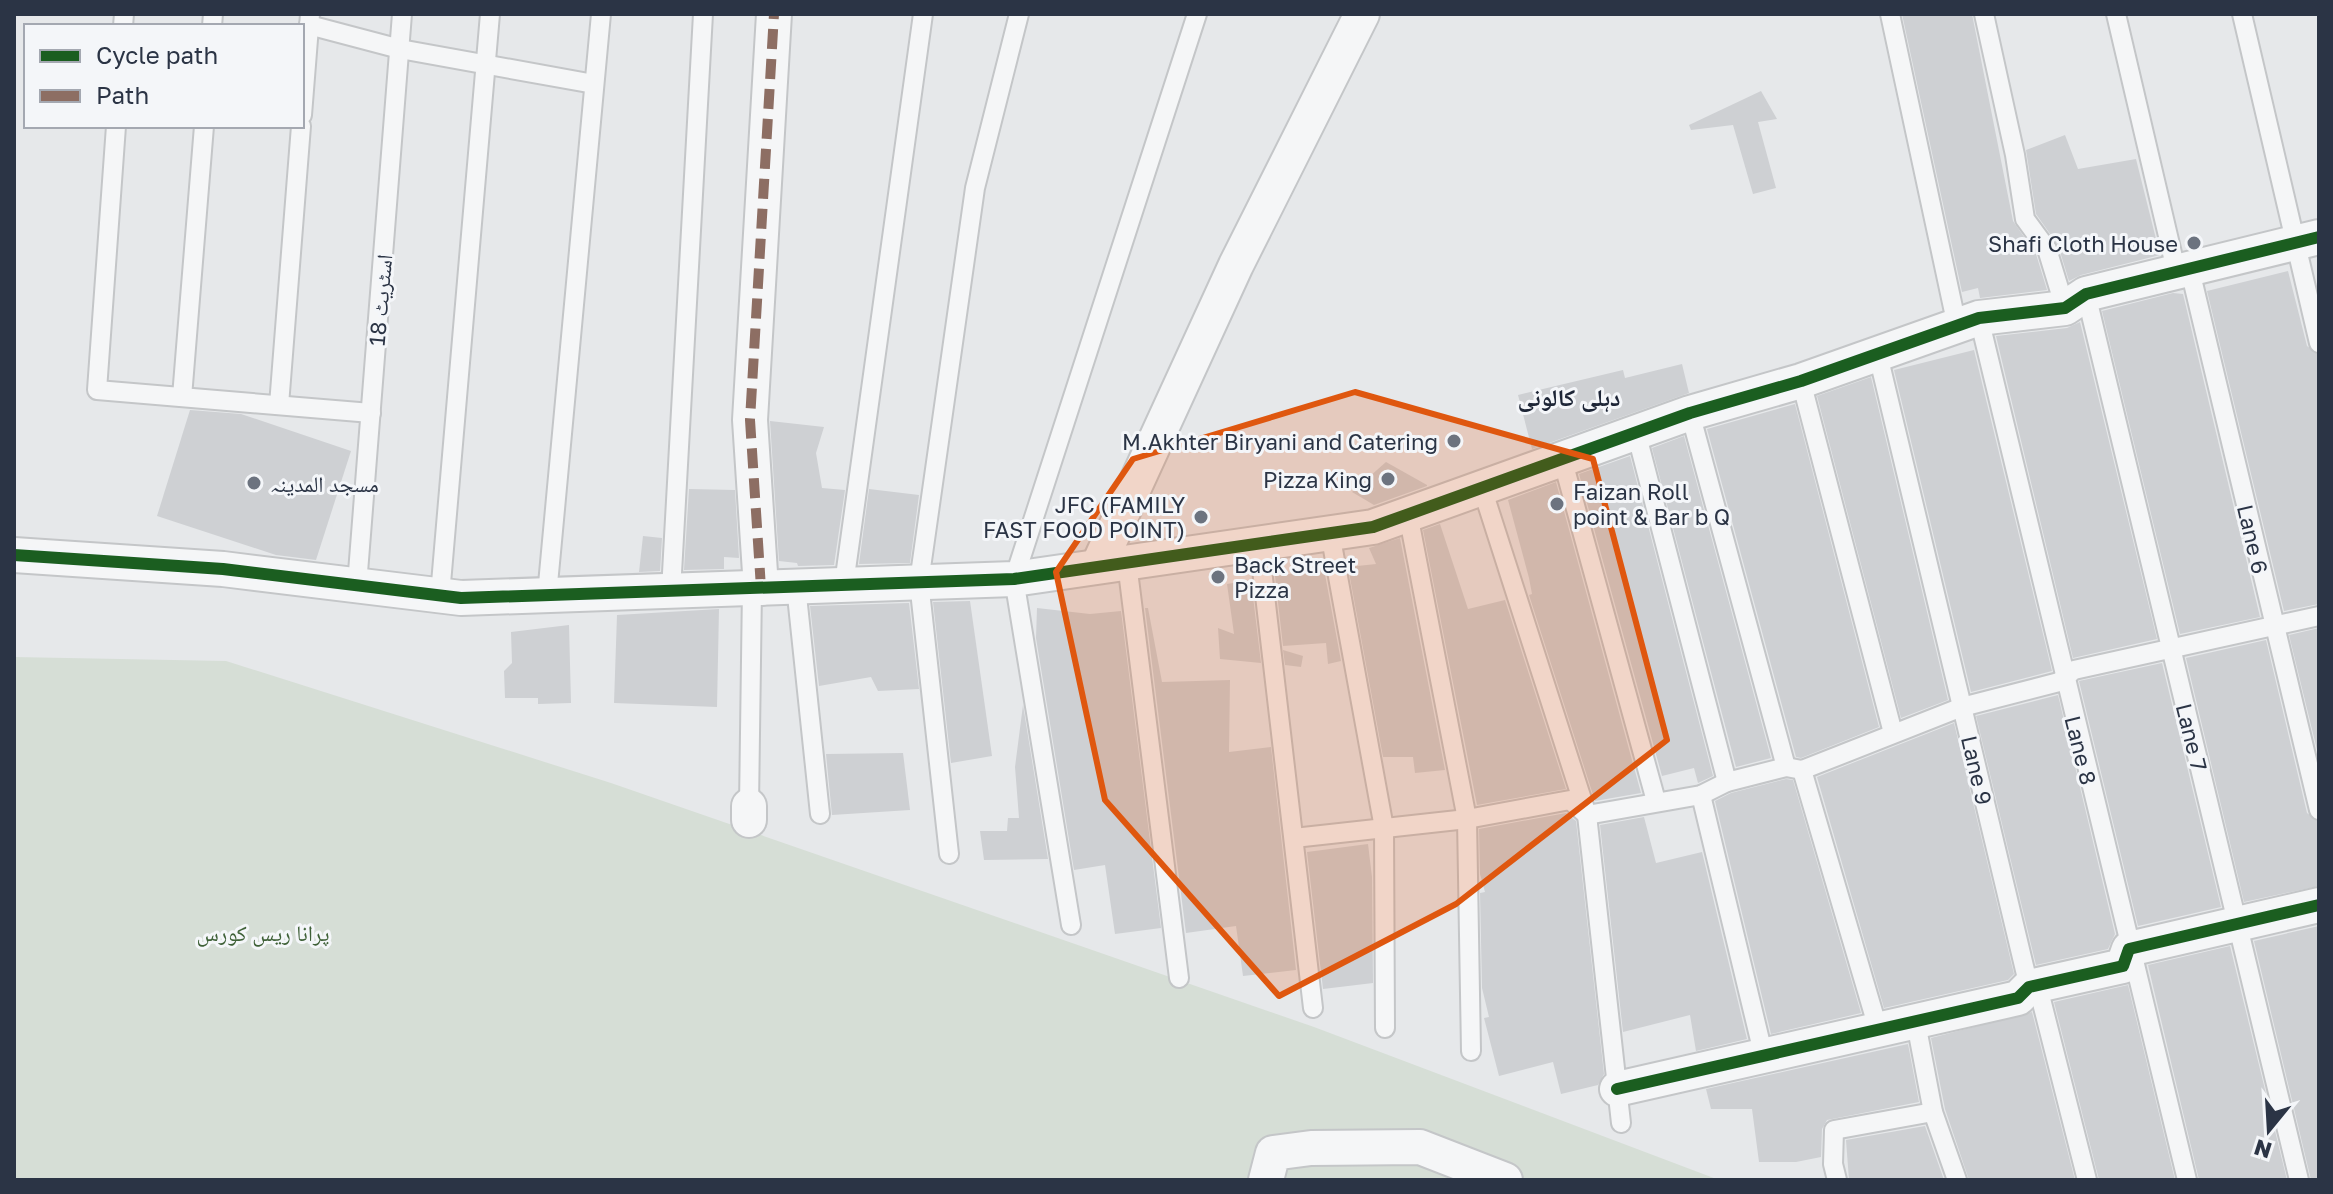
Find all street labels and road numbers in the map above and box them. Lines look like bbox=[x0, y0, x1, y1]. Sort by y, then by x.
street label: اسٹریٹ 18 bbox=[363, 253, 397, 347]
street label: Lane 6 bbox=[2232, 502, 2274, 576]
street label: Lane 7 bbox=[2171, 700, 2213, 774]
street label: Lane 8 bbox=[2059, 713, 2103, 787]
street label: Lane 9 bbox=[1956, 733, 1998, 807]

